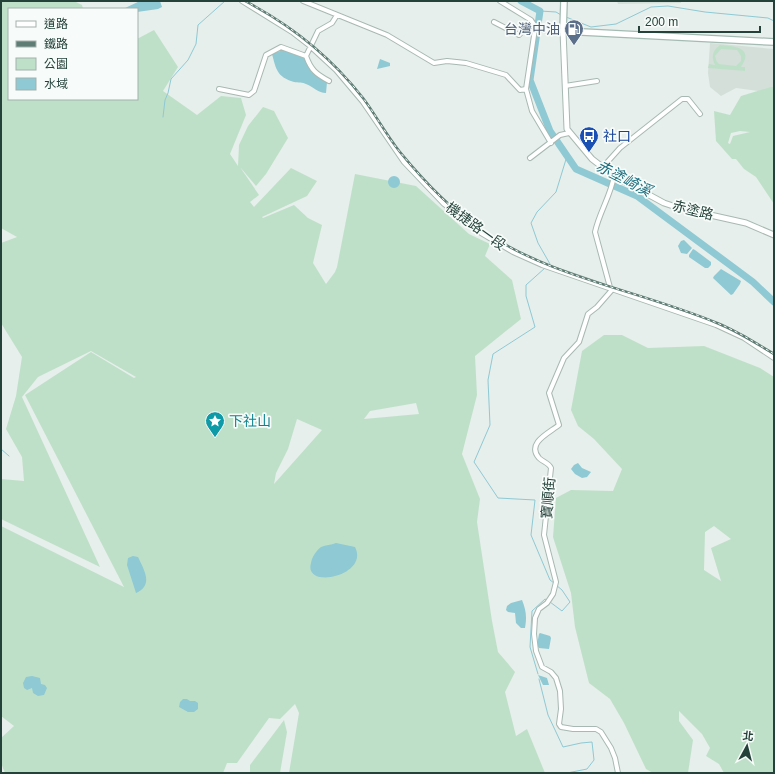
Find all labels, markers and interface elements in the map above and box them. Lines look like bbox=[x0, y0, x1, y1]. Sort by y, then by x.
legend bbox=[8, 8, 138, 100]
scale bar bbox=[639, 8, 760, 34]
text: 200 m bbox=[645, 15, 678, 29]
text: 道路 bbox=[44, 17, 68, 31]
fuel station icon: 台灣中油 bbox=[563, 18, 585, 46]
place label: 台灣中油 bbox=[504, 21, 560, 37]
text: 鐵路 bbox=[44, 37, 68, 51]
text: 公園 bbox=[44, 57, 68, 71]
text: 水域 bbox=[44, 77, 68, 91]
bus stop icon: 社口 bbox=[578, 125, 600, 153]
place label: 社口 bbox=[603, 128, 631, 144]
water label: 赤塗崎溪 bbox=[593, 157, 656, 200]
street label: 赤塗路 bbox=[671, 197, 715, 223]
street label: 機捷路一段 bbox=[443, 199, 509, 253]
place icon: 下社山 bbox=[204, 410, 226, 438]
place label: 下社山 bbox=[229, 413, 271, 429]
street label: 寶順街 bbox=[538, 476, 558, 520]
north arrow bbox=[727, 726, 767, 766]
text: 北 bbox=[742, 729, 754, 743]

